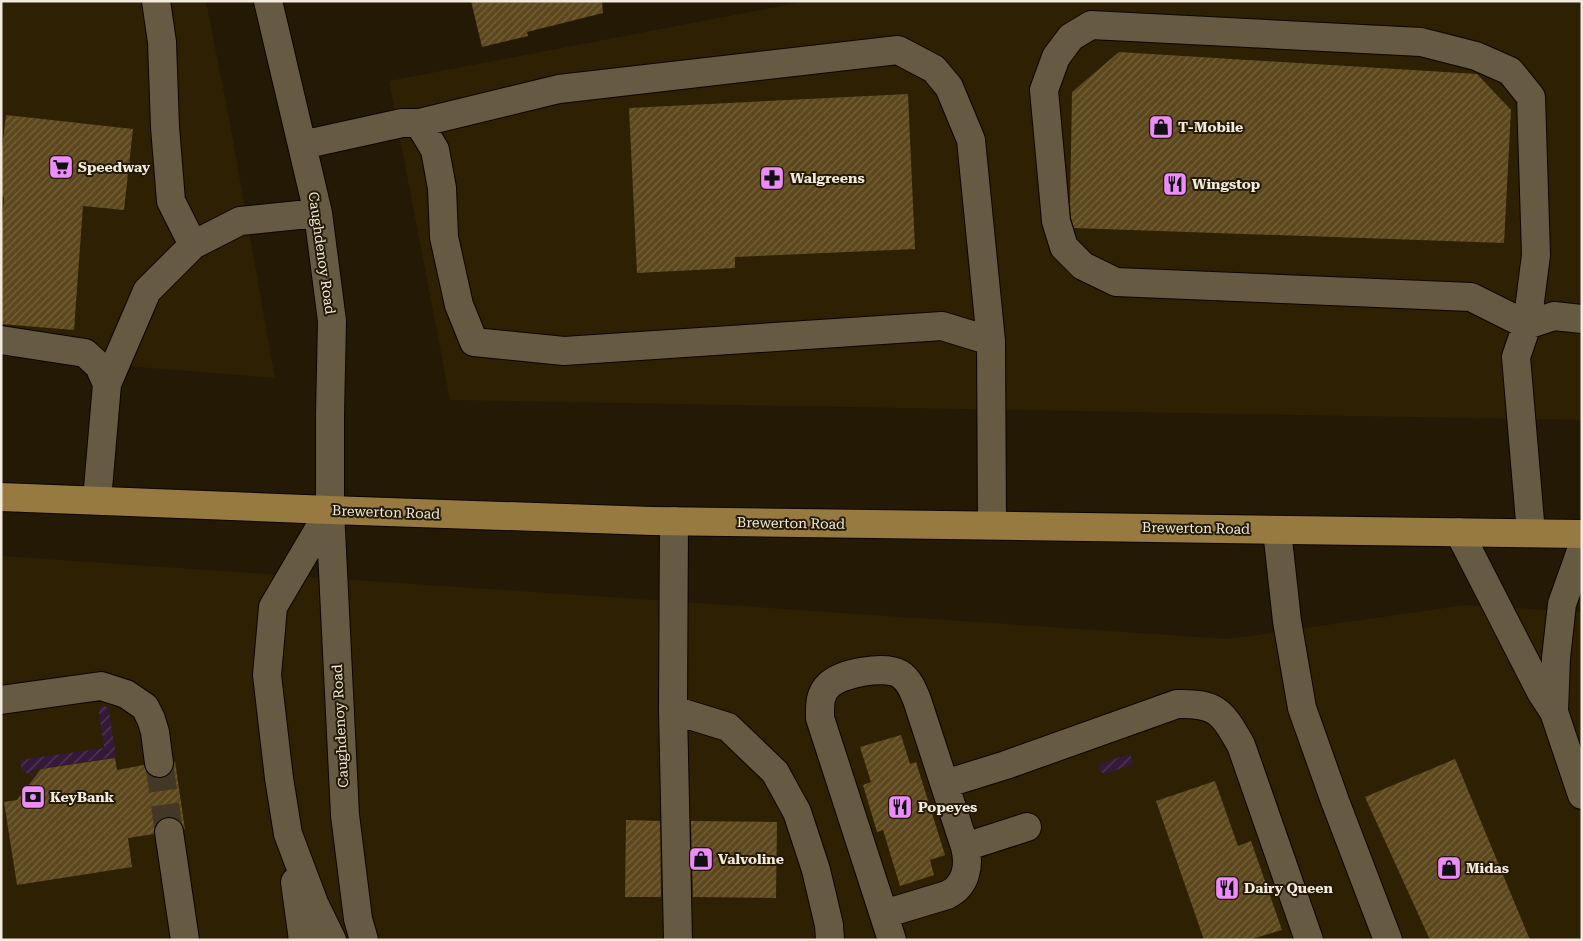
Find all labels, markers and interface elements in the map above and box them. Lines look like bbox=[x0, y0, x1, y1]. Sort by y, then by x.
shop icon: T-Mobile bbox=[1148, 114, 1174, 140]
place label: T-Mobile bbox=[1178, 119, 1243, 135]
supermarket icon: Speedway bbox=[48, 154, 74, 180]
place label: Speedway bbox=[78, 159, 151, 175]
pharmacy icon: Walgreens bbox=[759, 165, 785, 191]
place label: Walgreens bbox=[790, 170, 865, 186]
restaurant icon: Wingstop bbox=[1162, 171, 1188, 197]
place label: Wingstop bbox=[1192, 176, 1260, 192]
street label: Caughdenoy Road bbox=[305, 191, 339, 315]
street label: Brewerton Road bbox=[332, 502, 440, 522]
street label: Brewerton Road bbox=[737, 514, 845, 532]
street label: Brewerton Road bbox=[1142, 519, 1250, 537]
street label: Caughdenoy Road bbox=[329, 664, 351, 788]
bank icon: KeyBank bbox=[20, 784, 46, 810]
place label: KeyBank bbox=[50, 789, 115, 805]
restaurant icon: Popeyes bbox=[887, 794, 913, 820]
place label: Popeyes bbox=[918, 799, 977, 815]
shop icon: Valvoline bbox=[688, 846, 714, 872]
place label: Valvoline bbox=[718, 851, 784, 867]
shop icon: Midas bbox=[1436, 855, 1462, 881]
place label: Midas bbox=[1466, 860, 1509, 876]
restaurant icon: Dairy Queen bbox=[1214, 875, 1240, 901]
place label: Dairy Queen bbox=[1244, 880, 1334, 896]

